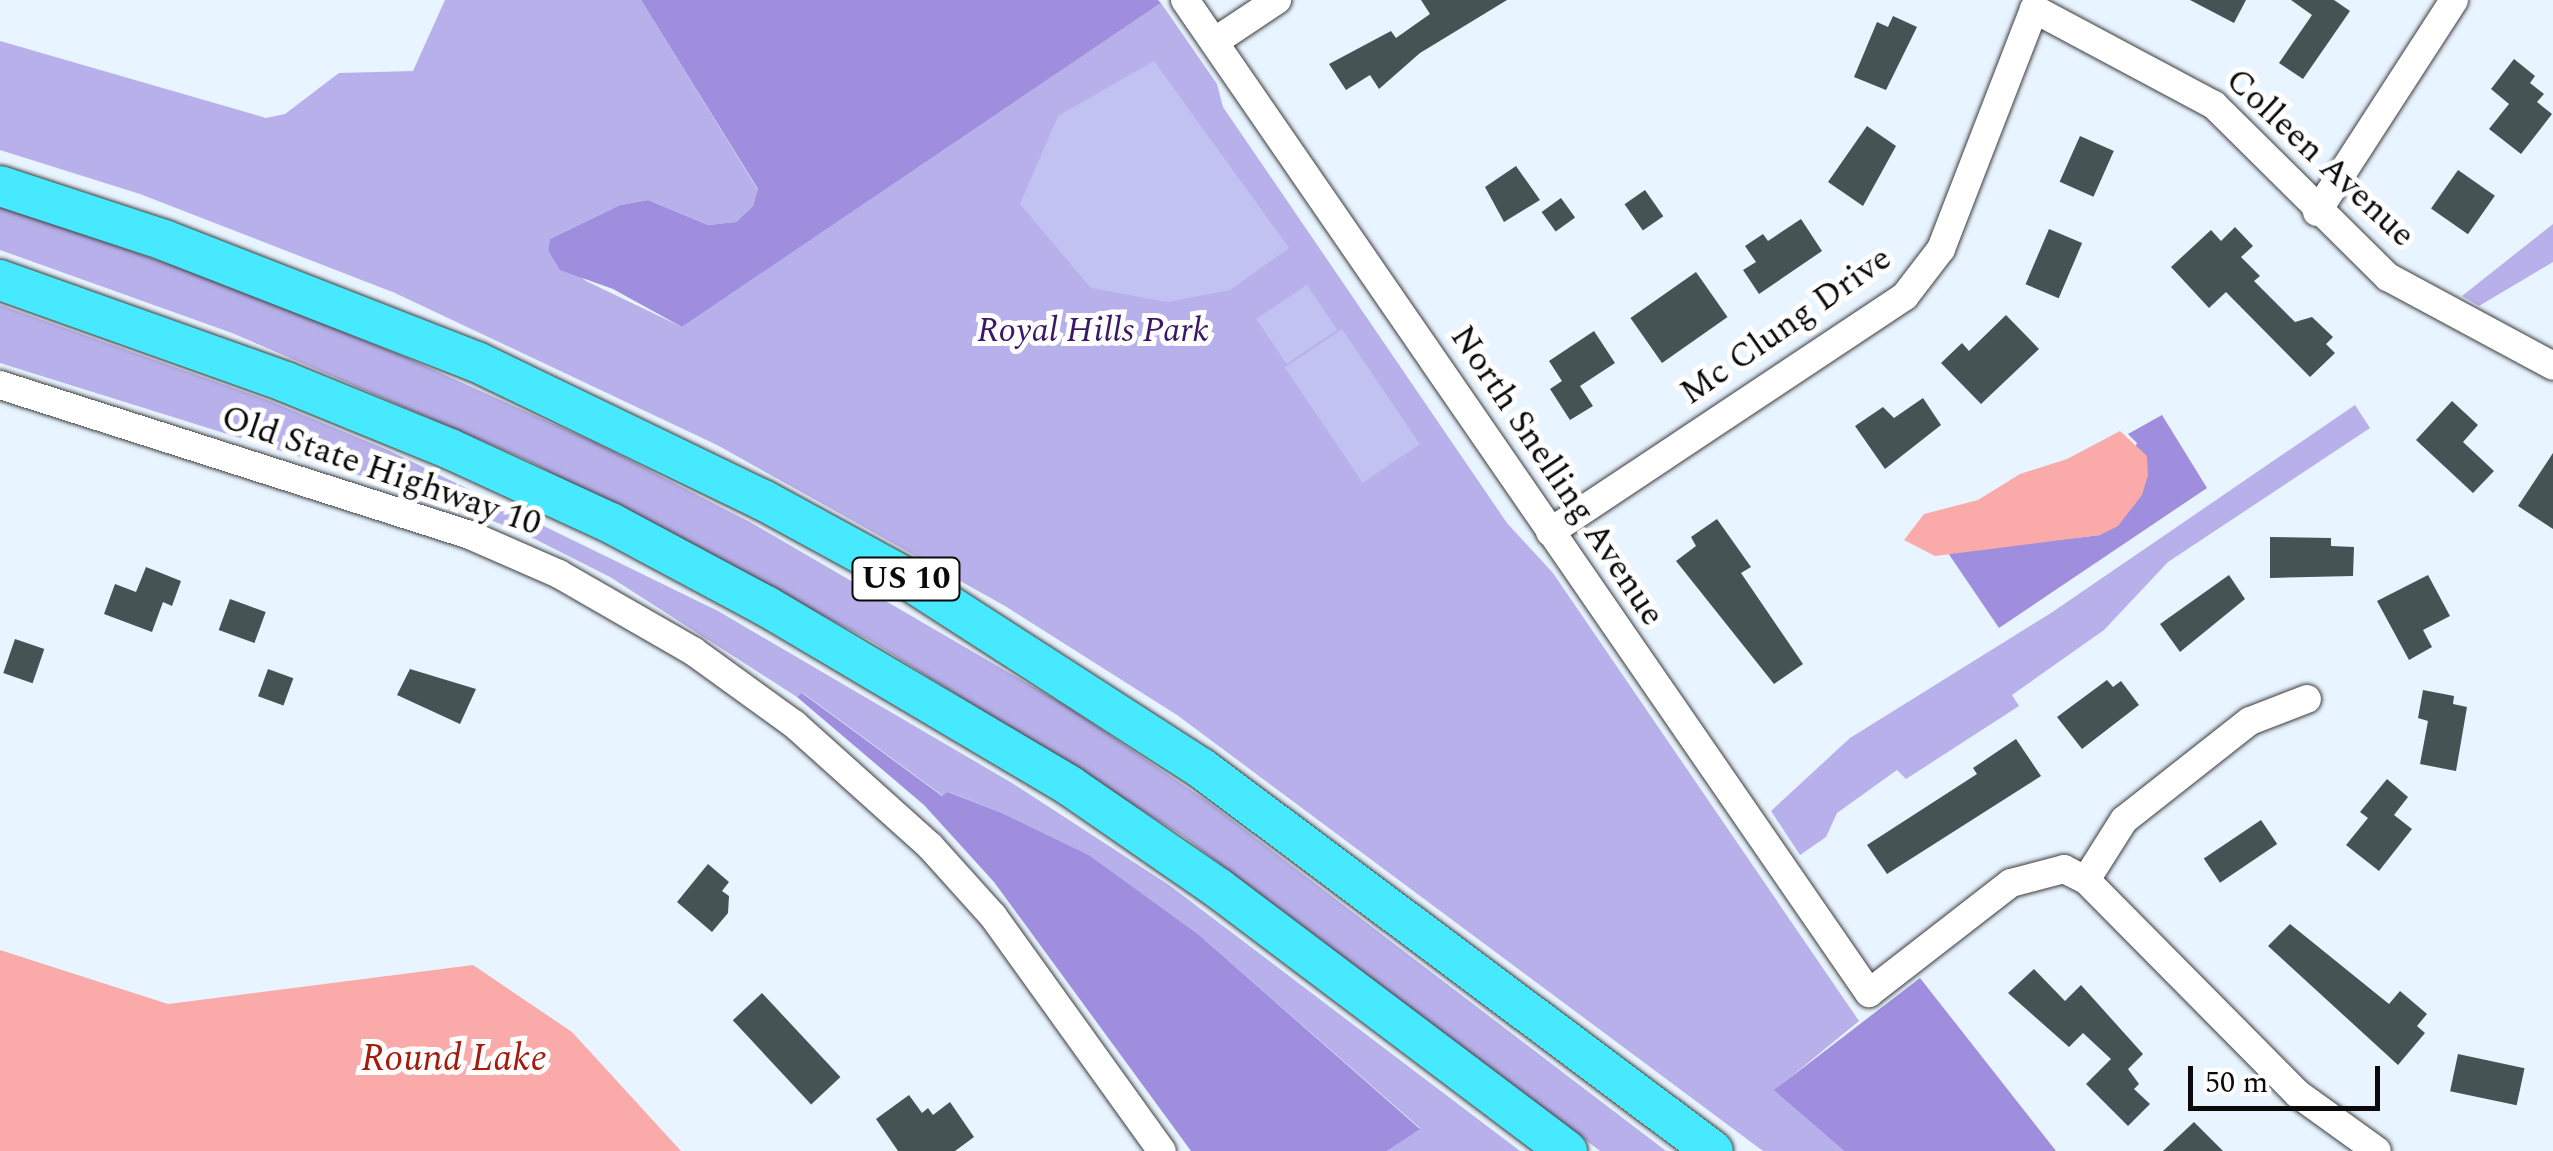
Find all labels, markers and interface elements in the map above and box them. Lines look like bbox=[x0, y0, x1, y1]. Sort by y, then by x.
street label: Colleen Avenue bbox=[2217, 60, 2423, 256]
street label: Mc Clung Drive bbox=[1672, 238, 1900, 414]
park label: Royal Hills Park bbox=[977, 310, 1209, 352]
street label: North Snelling Avenue bbox=[1441, 318, 1673, 634]
street label: Old State Highway 10 bbox=[216, 397, 546, 545]
road number: US 10 bbox=[851, 552, 961, 606]
water label: Round Lake bbox=[361, 1037, 547, 1083]
scale bar bbox=[2193, 1046, 2386, 1108]
text: 50 m bbox=[2205, 1060, 2268, 1106]

